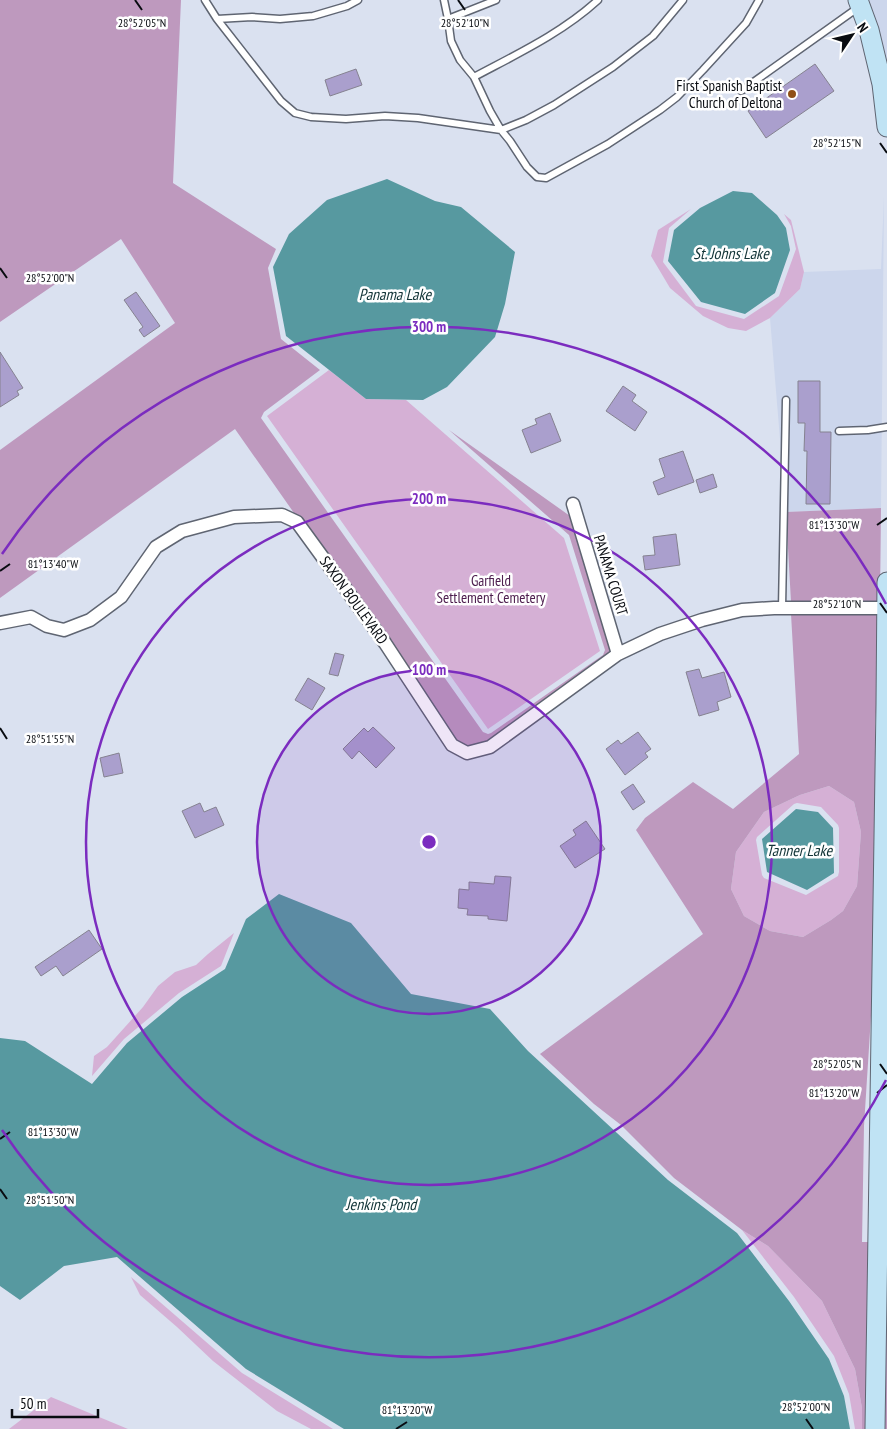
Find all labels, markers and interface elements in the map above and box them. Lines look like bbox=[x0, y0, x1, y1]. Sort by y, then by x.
north arrow bbox=[827, 10, 877, 60]
text: 28°52'05"N bbox=[118, 15, 166, 30]
text: 28°52'10"N bbox=[441, 15, 489, 30]
text: N bbox=[853, 19, 872, 36]
place label: First Spanish Baptist Church of Deltona bbox=[676, 76, 782, 112]
marker: First Spanish Baptist Church of Deltona bbox=[786, 88, 798, 100]
text: 28°52'15"N bbox=[813, 135, 861, 150]
water label: St. Johns Lake bbox=[693, 243, 770, 263]
text: 28°52'00"N bbox=[26, 270, 74, 285]
water label: Panama Lake bbox=[359, 284, 433, 304]
text: 300 m bbox=[412, 317, 446, 336]
text: 200 m bbox=[412, 489, 446, 508]
text: 81°13'30"W bbox=[809, 517, 859, 532]
street label: PANAMA COURT bbox=[590, 532, 632, 618]
street label: SAXON BOULEVARD bbox=[316, 552, 392, 648]
text: 81°13'40"W bbox=[28, 556, 78, 571]
park label: Garfield Settlement Cemetery bbox=[437, 571, 546, 607]
text: 28°52'10"N bbox=[813, 596, 861, 611]
text: 100 m bbox=[412, 660, 446, 679]
text: 28°51'55"N bbox=[26, 731, 74, 746]
centre of rings bbox=[420, 833, 438, 851]
water label: Tanner Lake bbox=[766, 840, 833, 860]
text: 28°52'05"N bbox=[813, 1056, 861, 1071]
text: 81°13'20"W bbox=[809, 1085, 859, 1100]
text: 81°13'30"W bbox=[28, 1124, 78, 1139]
text: 28°51'50"N bbox=[26, 1192, 74, 1207]
water label: Jenkins Pond bbox=[345, 1194, 418, 1214]
scale bar bbox=[12, 1386, 99, 1418]
text: 50 m bbox=[20, 1394, 46, 1413]
text: 28°52'00"N bbox=[782, 1399, 830, 1414]
text: 81°13'20"W bbox=[382, 1402, 432, 1417]

